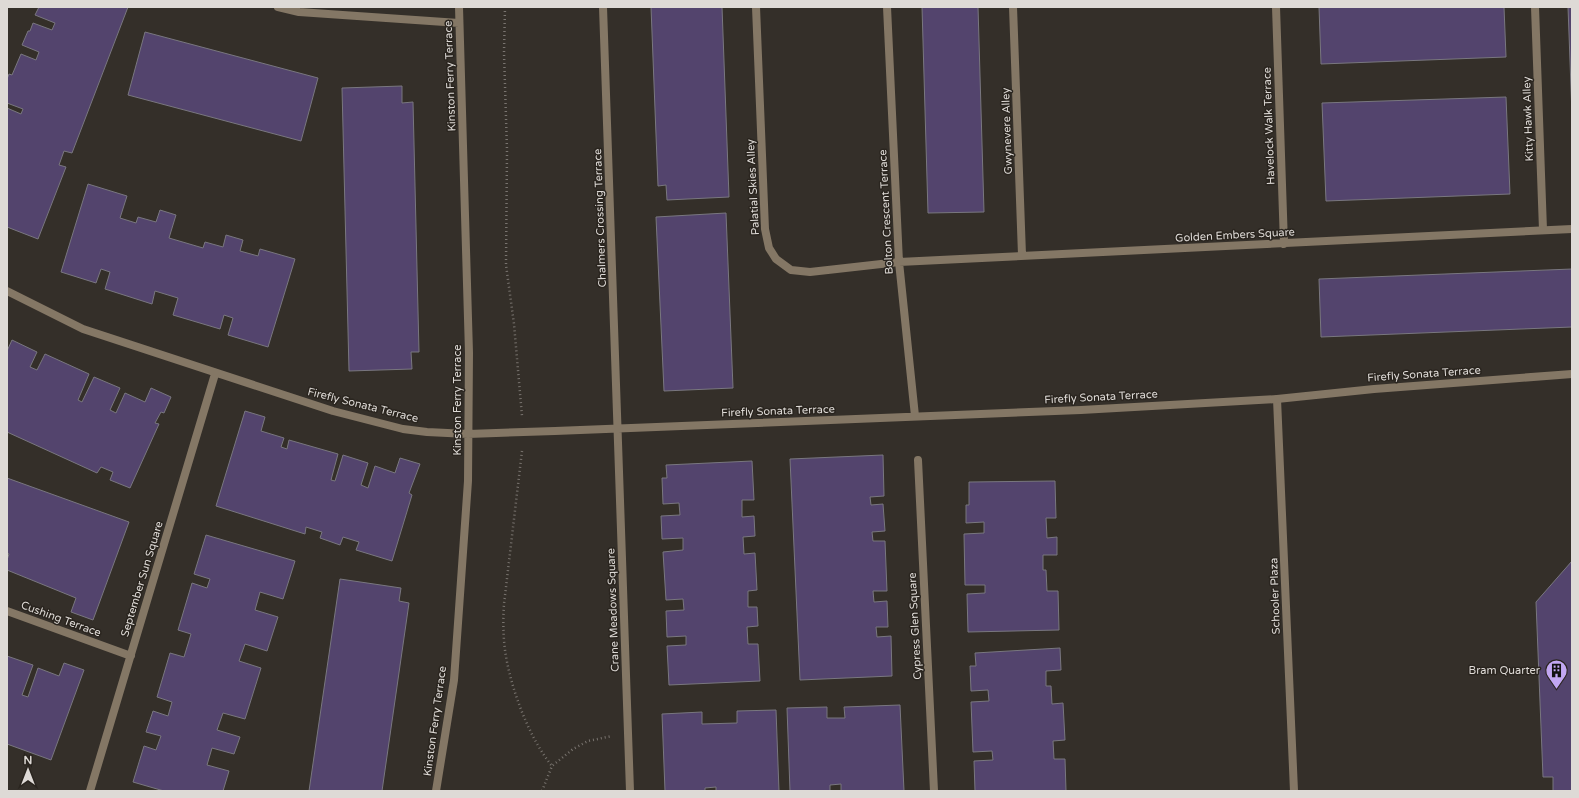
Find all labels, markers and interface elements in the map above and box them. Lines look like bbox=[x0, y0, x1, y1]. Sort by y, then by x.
street label: Kinston Ferry Terrace bbox=[442, 20, 458, 132]
street label: Havelock Walk Terrace bbox=[1260, 67, 1278, 185]
street label: Kitty Hawk Alley bbox=[1520, 76, 1536, 162]
street label: Gwynevere Alley bbox=[999, 87, 1015, 175]
street label: Palatial Skies Alley bbox=[744, 138, 762, 235]
street label: Chalmers Crossing Terrace bbox=[591, 148, 609, 288]
street label: Bolton Crescent Terrace bbox=[876, 149, 896, 275]
street label: Golden Embers Square bbox=[1175, 225, 1295, 245]
street label: Kinston Ferry Terrace bbox=[451, 345, 464, 455]
street label: Firefly Sonata Terrace bbox=[1367, 364, 1481, 384]
street label: Firefly Sonata Terrace bbox=[306, 385, 420, 425]
street label: Firefly Sonata Terrace bbox=[1044, 388, 1158, 406]
street label: Firefly Sonata Terrace bbox=[721, 403, 835, 419]
street label: September Sun Square bbox=[118, 520, 166, 638]
street label: Crane Meadows Square bbox=[604, 548, 622, 672]
street label: Schooler Plaza bbox=[1267, 557, 1283, 635]
street label: Cypress Glen Square bbox=[906, 572, 924, 680]
street label: Cushing Terrace bbox=[19, 598, 103, 640]
building icon: Bram Quarter bbox=[1543, 657, 1569, 690]
place label: Bram Quarter bbox=[1469, 664, 1541, 677]
street label: Kinston Ferry Terrace bbox=[421, 665, 449, 777]
north arrow bbox=[8, 750, 48, 790]
text: N bbox=[24, 754, 32, 767]

